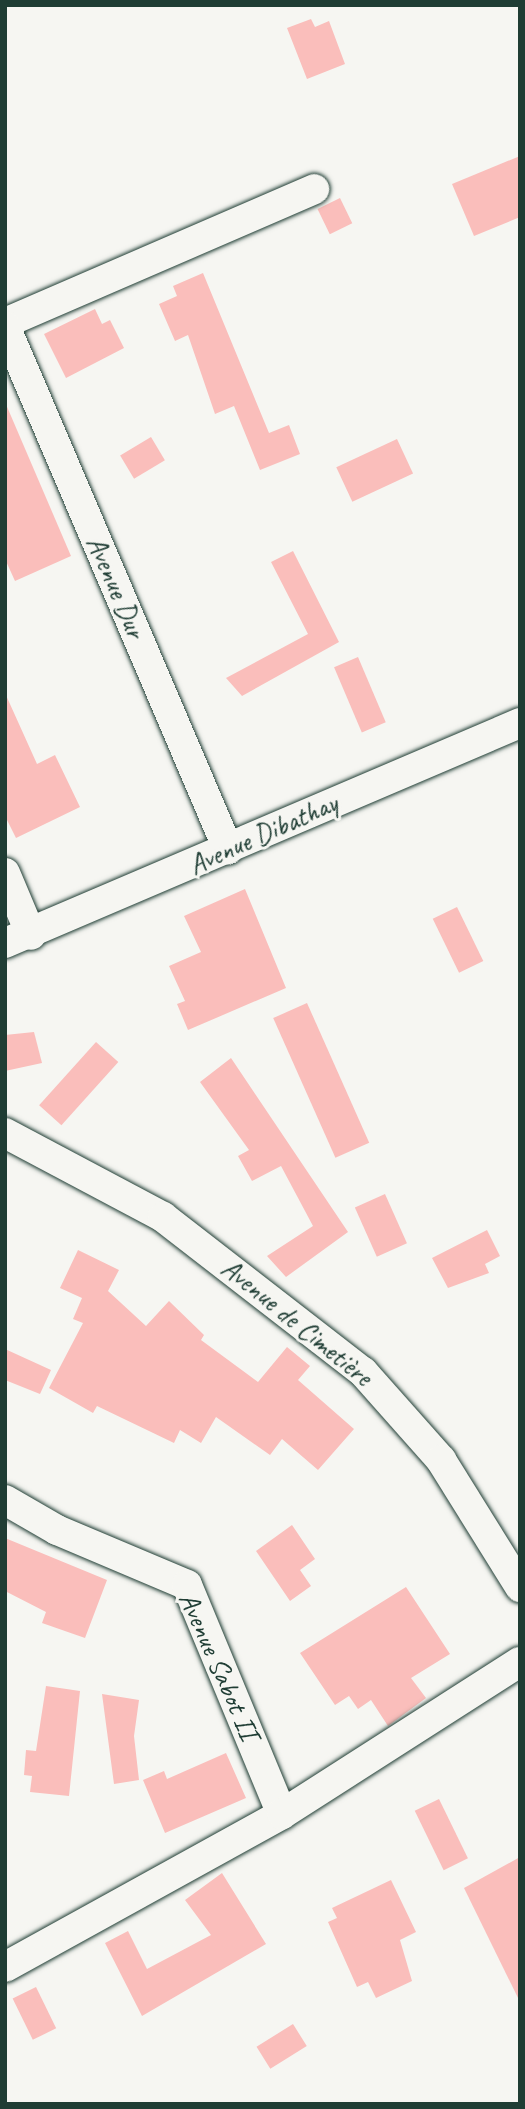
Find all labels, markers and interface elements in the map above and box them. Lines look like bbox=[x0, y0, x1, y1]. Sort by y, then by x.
street label: Avenue Dur bbox=[79, 531, 153, 643]
street label: Avenue Dibathay bbox=[183, 786, 343, 882]
street label: Avenue de Cimetière bbox=[215, 1251, 379, 1393]
street label: Avenue Sabot II bbox=[172, 1587, 266, 1745]

